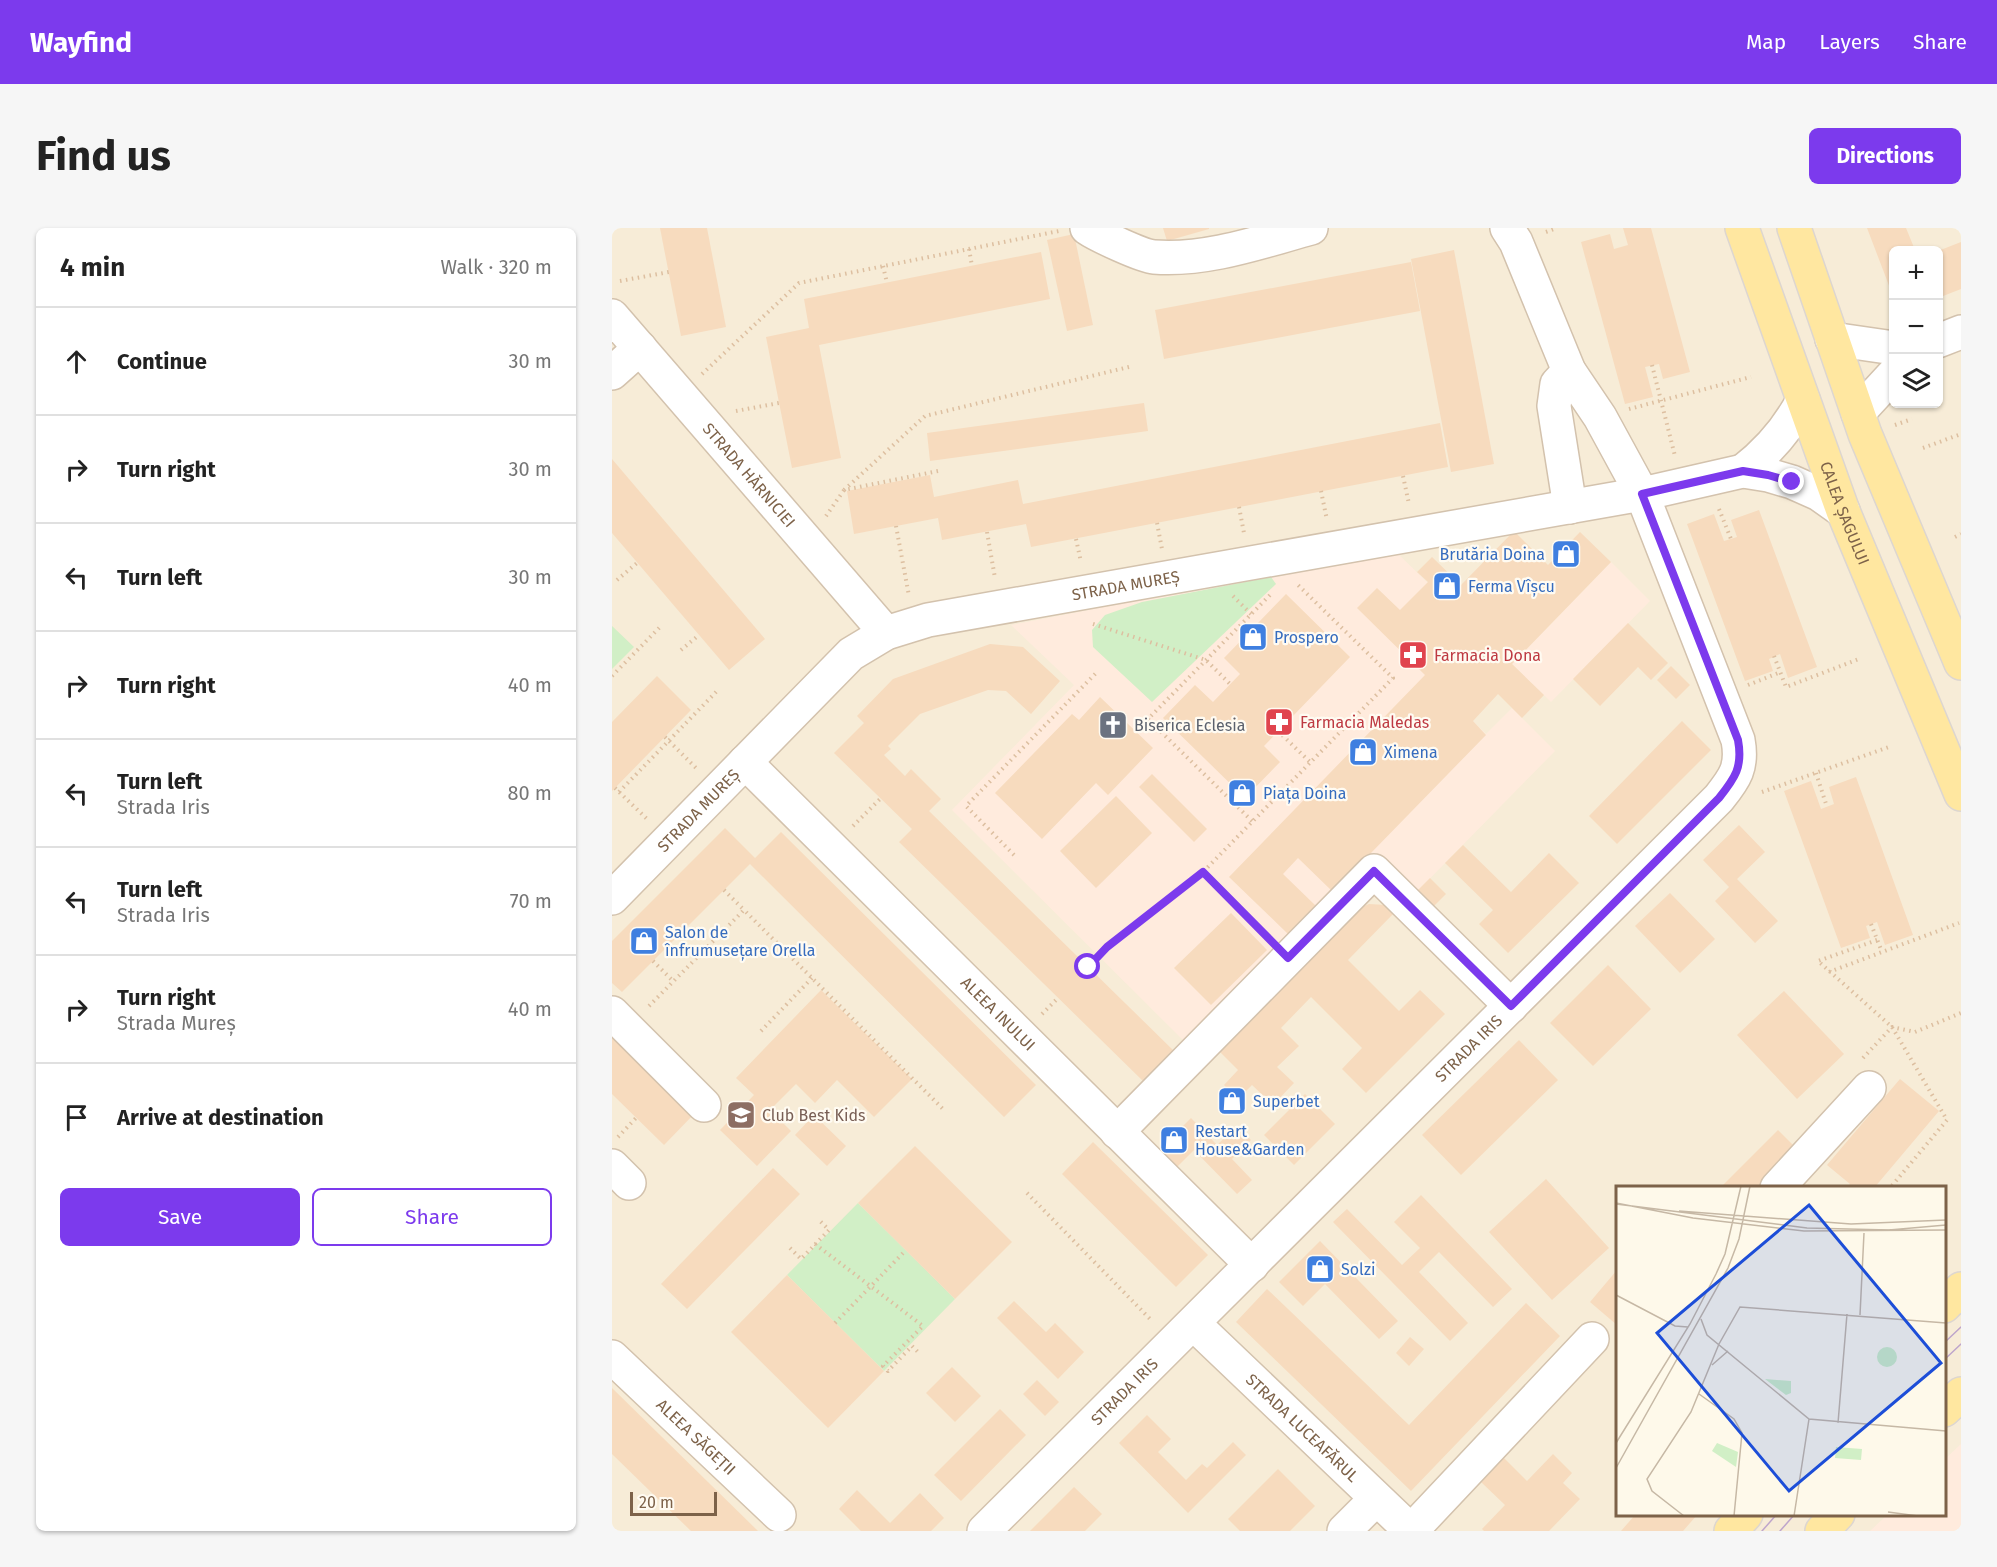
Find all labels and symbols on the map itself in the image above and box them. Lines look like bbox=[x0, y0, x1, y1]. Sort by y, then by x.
street label: STRADA HĂRNICIEI bbox=[699, 419, 799, 531]
street label: CALEA ȘAGULUI bbox=[1816, 459, 1873, 568]
route end bbox=[1778, 468, 1804, 494]
shop icon: Brutăria Doina bbox=[1550, 538, 1582, 570]
place label: Brutăria Doina bbox=[1440, 545, 1545, 564]
street label: STRADA MUREȘ bbox=[1070, 567, 1181, 604]
shop icon: Ferma Vîșcu bbox=[1431, 570, 1463, 602]
place label: Ferma Vîșcu bbox=[1468, 577, 1555, 597]
shop icon: Prospero bbox=[1237, 621, 1269, 653]
place label: Prospero bbox=[1274, 628, 1339, 647]
pharmacy icon: Farmacia Dona bbox=[1397, 639, 1429, 671]
place label: Farmacia Dona bbox=[1434, 646, 1541, 665]
pharmacy icon: Farmacia Maledas bbox=[1263, 706, 1295, 738]
church icon: Biserica Eclesia bbox=[1097, 709, 1129, 741]
place label: Farmacia Maledas bbox=[1300, 713, 1429, 732]
place label: Biserica Eclesia bbox=[1134, 716, 1245, 735]
shop icon: Ximena bbox=[1347, 736, 1379, 768]
place label: Ximena bbox=[1384, 743, 1438, 762]
street label: STRADA MUREȘ bbox=[654, 765, 744, 856]
shop icon: Piața Doina bbox=[1226, 777, 1258, 809]
place label: Piața Doina bbox=[1263, 784, 1346, 804]
place label: Salon de înfrumusețare Orella bbox=[664, 923, 815, 961]
shop icon: Salon de înfrumusețare Orella bbox=[628, 925, 660, 957]
route start bbox=[1074, 953, 1100, 979]
street label: ALEEA INULUI bbox=[957, 973, 1039, 1055]
street label: STRADA IRIS bbox=[1431, 1011, 1506, 1086]
shop icon: Superbet bbox=[1216, 1085, 1248, 1117]
place label: Superbet bbox=[1253, 1092, 1320, 1111]
school or university icon: Club Best Kids bbox=[725, 1099, 757, 1131]
place label: Club Best Kids bbox=[762, 1106, 865, 1125]
place label: Restart House&Garden bbox=[1195, 1122, 1305, 1159]
shop icon: Restart House&Garden bbox=[1158, 1124, 1190, 1156]
inset map bbox=[1616, 1186, 1946, 1516]
shop icon: Solzi bbox=[1304, 1253, 1336, 1285]
place label: Solzi bbox=[1341, 1260, 1375, 1279]
street label: STRADA IRIS bbox=[1087, 1354, 1162, 1429]
street label: STRADA LUCEAFĂRUL bbox=[1242, 1370, 1362, 1486]
street label: ALEEA SĂGEȚII bbox=[652, 1395, 739, 1479]
scale bar bbox=[630, 1489, 717, 1516]

